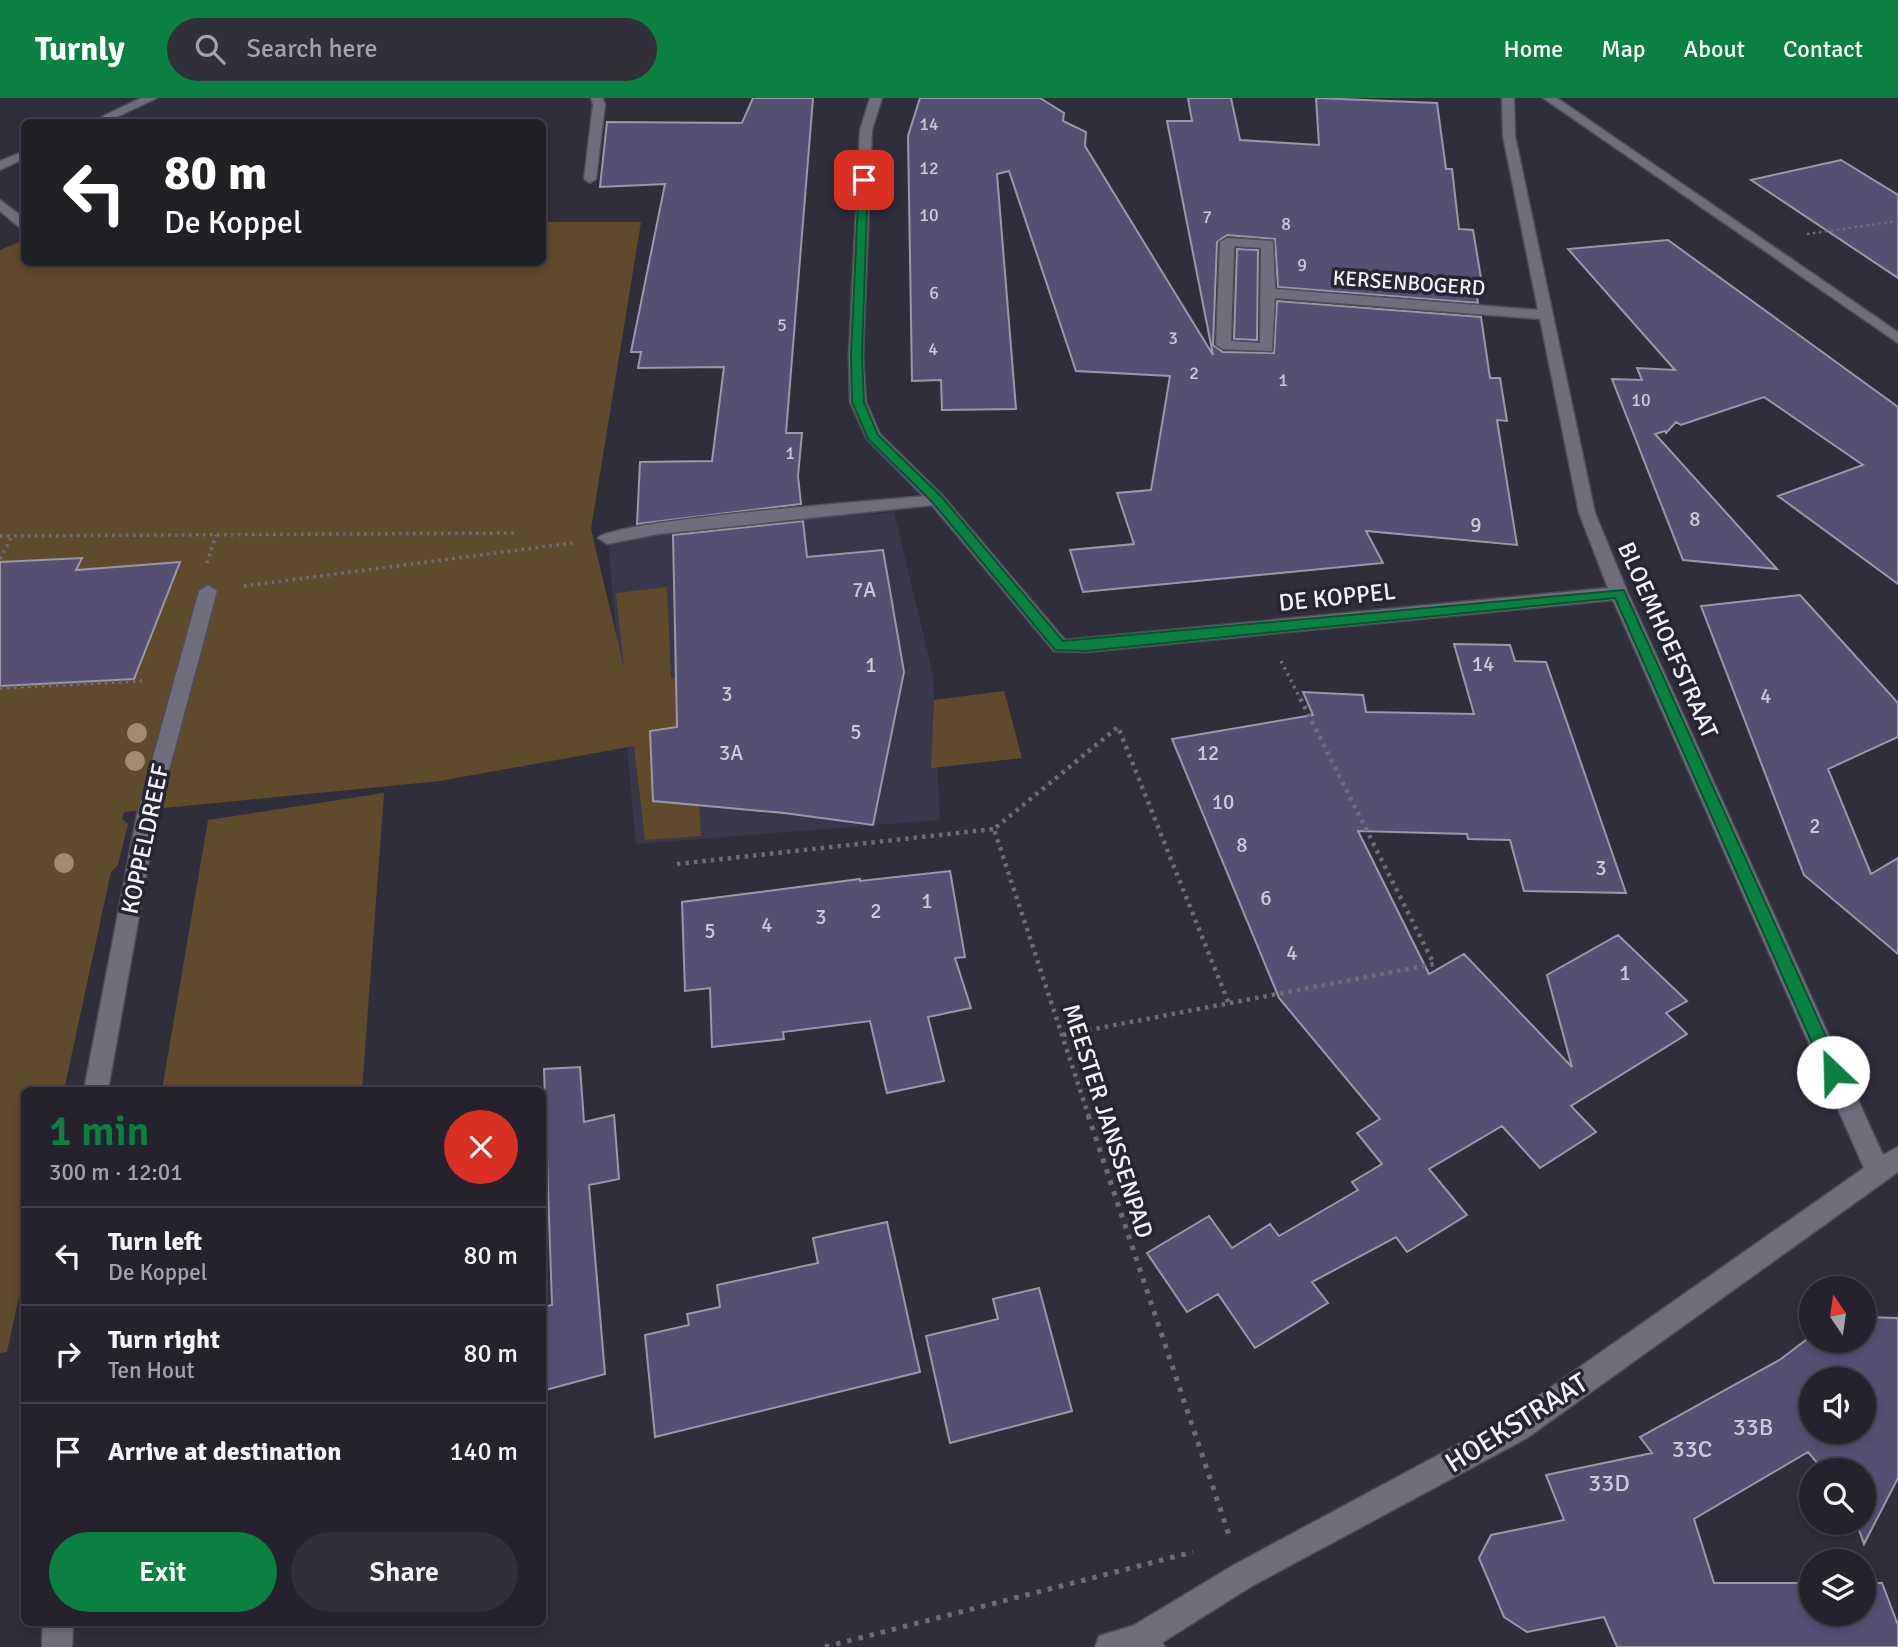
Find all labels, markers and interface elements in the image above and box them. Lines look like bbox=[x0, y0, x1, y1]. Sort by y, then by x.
search box bbox=[167, 18, 657, 81]
text: Turnly bbox=[35, 29, 125, 70]
icon: search bbox=[191, 30, 229, 68]
text: Search here bbox=[247, 33, 378, 65]
text: Home bbox=[1503, 34, 1563, 64]
text: Map bbox=[1601, 34, 1646, 64]
text: About bbox=[1684, 34, 1745, 64]
text: Contact bbox=[1783, 34, 1863, 64]
house number: 14 bbox=[919, 113, 939, 135]
text: 80 m bbox=[164, 143, 267, 203]
icon: left bbox=[49, 147, 140, 238]
pin bbox=[834, 150, 894, 210]
house number: 12 bbox=[919, 157, 939, 179]
icon: arrive bbox=[845, 161, 883, 199]
text: De Koppel bbox=[164, 203, 302, 242]
house number: 10 bbox=[919, 204, 939, 226]
house number: 7 bbox=[1202, 206, 1212, 228]
house number: 8 bbox=[1281, 213, 1291, 235]
house number: 9 bbox=[1297, 254, 1307, 276]
street label: KERSENBOGERD bbox=[1332, 265, 1486, 301]
house number: 6 bbox=[929, 282, 939, 304]
house number: 5 bbox=[777, 314, 787, 336]
house number: 3 bbox=[1168, 327, 1178, 349]
house number: 4 bbox=[928, 338, 938, 360]
house number: 2 bbox=[1189, 362, 1199, 384]
house number: 1 bbox=[1278, 369, 1288, 391]
house number: 10 bbox=[1631, 389, 1651, 411]
house number: 1 bbox=[785, 442, 795, 464]
house number: 8 bbox=[1689, 506, 1701, 532]
house number: 9 bbox=[1470, 512, 1482, 538]
street label: BLOEMHOEFSTRAAT bbox=[1611, 537, 1725, 743]
street label: DE KOPPEL bbox=[1277, 576, 1397, 618]
house number: 7A bbox=[852, 577, 876, 603]
house number: 14 bbox=[1472, 651, 1494, 677]
house number: 1 bbox=[865, 652, 877, 678]
house number: 3 bbox=[721, 681, 733, 707]
house number: 4 bbox=[1760, 683, 1772, 709]
house number: 5 bbox=[850, 719, 862, 745]
house number: 3A bbox=[719, 740, 743, 766]
house number: 12 bbox=[1197, 740, 1219, 766]
street label: KOPPELDREEF bbox=[114, 761, 176, 917]
house number: 10 bbox=[1212, 789, 1234, 815]
house number: 2 bbox=[1809, 813, 1821, 839]
house number: 8 bbox=[1236, 832, 1248, 858]
house number: 3 bbox=[1595, 855, 1607, 881]
house number: 6 bbox=[1260, 885, 1272, 911]
house number: 1 bbox=[921, 888, 933, 914]
house number: 2 bbox=[870, 898, 882, 924]
house number: 3 bbox=[815, 904, 827, 930]
house number: 4 bbox=[761, 912, 773, 938]
house number: 5 bbox=[704, 918, 716, 944]
house number: 4 bbox=[1286, 940, 1298, 966]
house number: 1 bbox=[1619, 960, 1631, 986]
street label: MEESTER JANSSENPAD bbox=[1056, 1000, 1160, 1242]
position arrow bbox=[1796, 1035, 1870, 1109]
text: 1 min bbox=[49, 1106, 150, 1157]
button: close bbox=[444, 1110, 518, 1184]
text: 300 m · 12:01 bbox=[49, 1158, 183, 1187]
text: Turn left bbox=[108, 1226, 202, 1258]
icon: left bbox=[49, 1237, 87, 1275]
text: 80 m bbox=[463, 1240, 518, 1272]
text: De Koppel bbox=[108, 1258, 207, 1287]
north arrow bbox=[1799, 1276, 1876, 1353]
map controls bbox=[1799, 1276, 1876, 1626]
text: Turn right bbox=[108, 1324, 220, 1356]
icon: right bbox=[49, 1335, 87, 1373]
text: 80 m bbox=[463, 1338, 518, 1370]
text: Ten Hout bbox=[108, 1356, 195, 1385]
street label: HOEKSTRAAT bbox=[1439, 1366, 1594, 1480]
button: sound bbox=[1799, 1367, 1876, 1444]
house number: 33B bbox=[1733, 1412, 1773, 1442]
icon: arrive bbox=[49, 1433, 87, 1471]
house number: 33C bbox=[1672, 1434, 1712, 1464]
text: Arrive at destination bbox=[108, 1436, 341, 1468]
text: 140 m bbox=[449, 1436, 518, 1468]
button: search bbox=[1799, 1458, 1876, 1535]
house number: 33D bbox=[1588, 1468, 1630, 1498]
button: Exit bbox=[49, 1532, 277, 1612]
button: Share bbox=[291, 1532, 518, 1612]
button: layers bbox=[1799, 1549, 1876, 1626]

